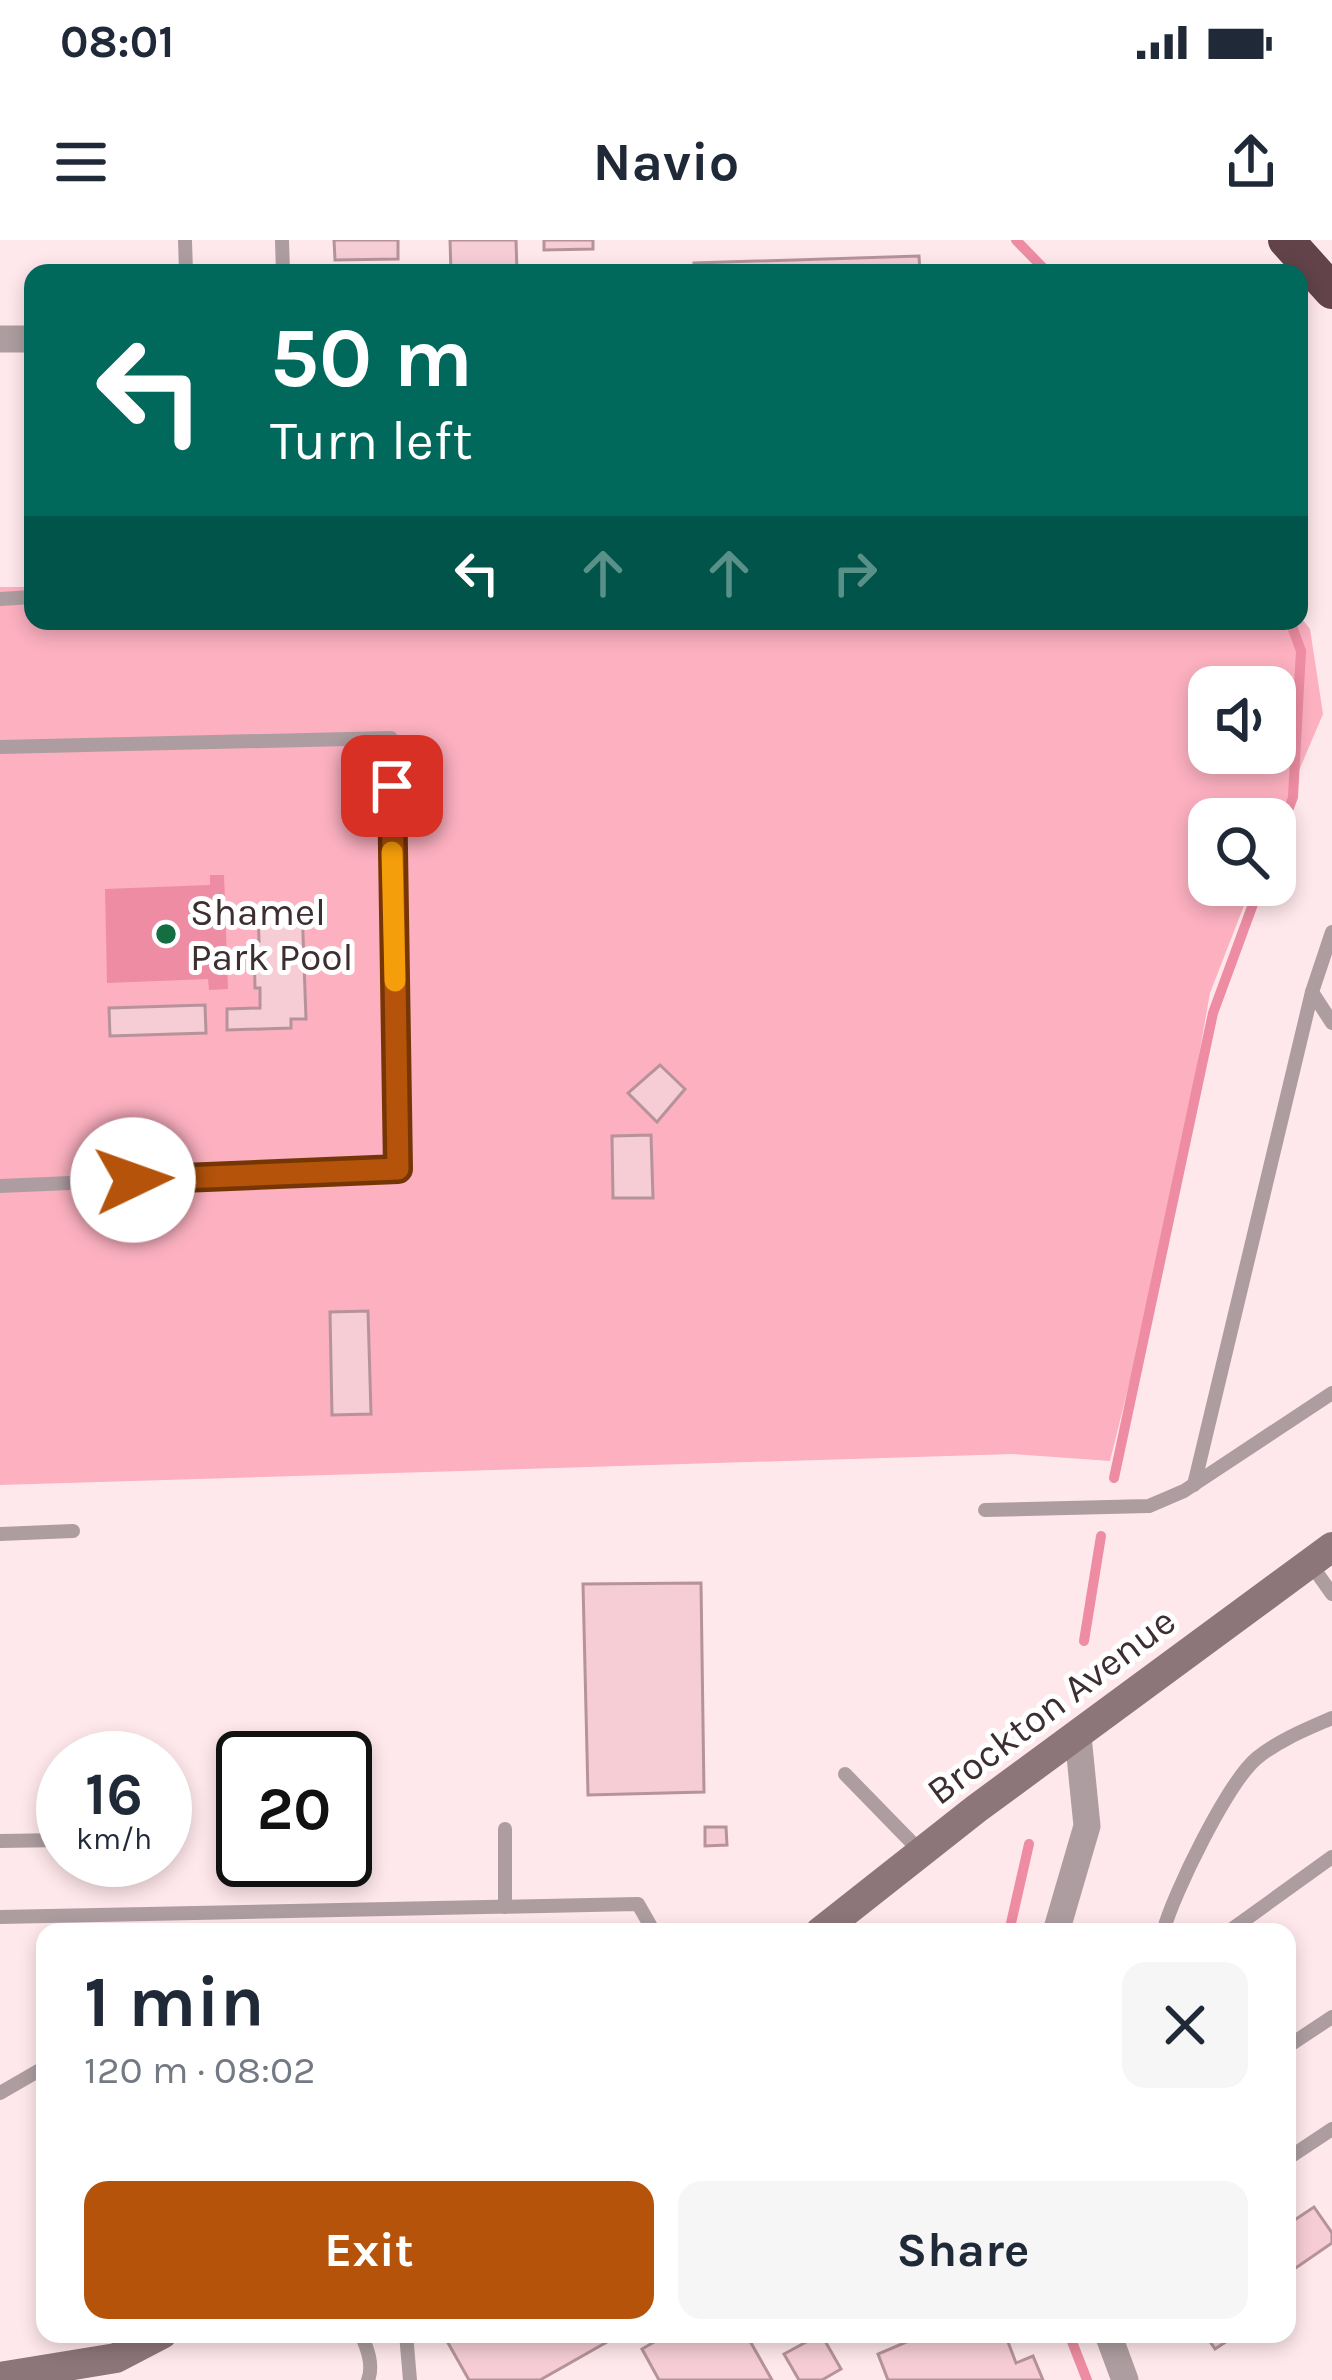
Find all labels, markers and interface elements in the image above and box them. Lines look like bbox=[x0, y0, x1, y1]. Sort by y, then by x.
text: 08:01 bbox=[60, 16, 174, 68]
icon: menu bbox=[48, 129, 114, 195]
icon: share bbox=[1218, 129, 1284, 195]
text: Navio bbox=[593, 130, 739, 194]
text: 50 m bbox=[270, 309, 473, 407]
icon: left bbox=[72, 312, 228, 468]
text: Turn left bbox=[270, 409, 473, 473]
icon: left bbox=[444, 540, 510, 606]
icon: ahead bbox=[570, 540, 636, 606]
icon: ahead bbox=[696, 540, 762, 606]
icon: right bbox=[822, 540, 888, 606]
map controls bbox=[1188, 666, 1296, 906]
button: sound bbox=[1188, 666, 1296, 774]
pin bbox=[341, 735, 443, 837]
icon: arrive bbox=[359, 753, 425, 819]
button: search bbox=[1188, 798, 1296, 906]
place label: Shamel Park Pool bbox=[190, 889, 354, 980]
marker: Shamel Park Pool bbox=[153, 921, 179, 947]
position arrow bbox=[70, 1117, 196, 1243]
street label: Brockton Avenue bbox=[918, 1598, 1184, 1814]
speed limit sign: 20 bbox=[216, 1731, 372, 1887]
text: 16 bbox=[85, 1759, 143, 1829]
text: km/h bbox=[76, 1821, 152, 1857]
text: 1 min bbox=[84, 1960, 265, 2044]
button: close bbox=[1122, 1962, 1248, 2088]
text: 120 m · 08:02 bbox=[84, 2047, 316, 2093]
button: Exit bbox=[84, 2181, 654, 2319]
button: Share bbox=[678, 2181, 1248, 2319]

